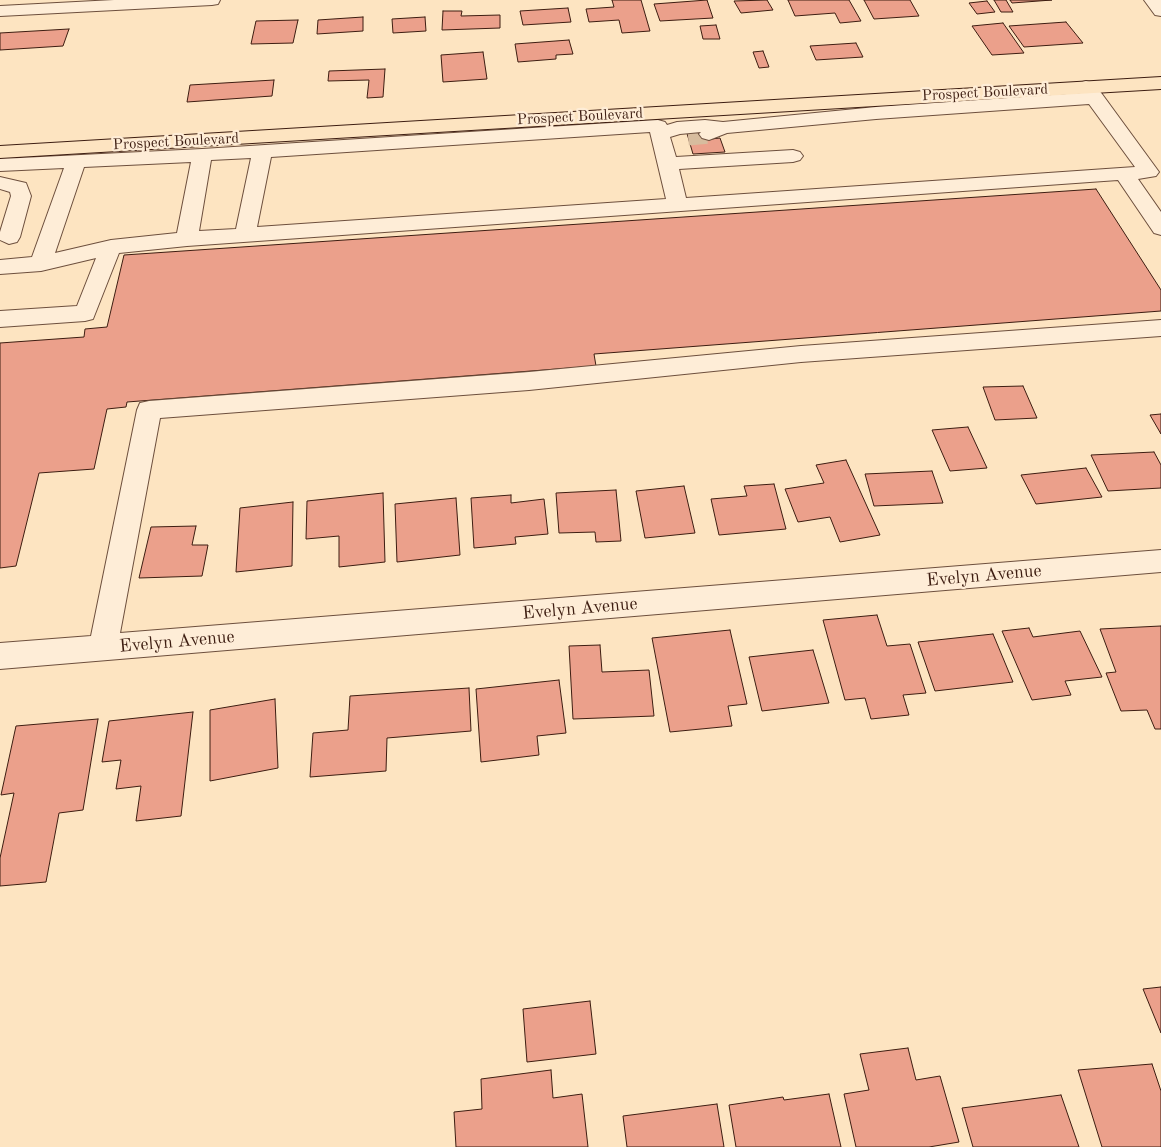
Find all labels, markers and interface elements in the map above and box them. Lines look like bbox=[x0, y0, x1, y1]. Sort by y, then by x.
street label: Prospect Boulevard bbox=[921, 81, 1049, 105]
street label: Prospect Boulevard bbox=[516, 105, 644, 129]
street label: Prospect Boulevard bbox=[112, 130, 240, 154]
street label: Evelyn Avenue bbox=[925, 560, 1043, 592]
street label: Evelyn Avenue bbox=[521, 593, 639, 625]
street label: Evelyn Avenue bbox=[118, 626, 236, 658]

